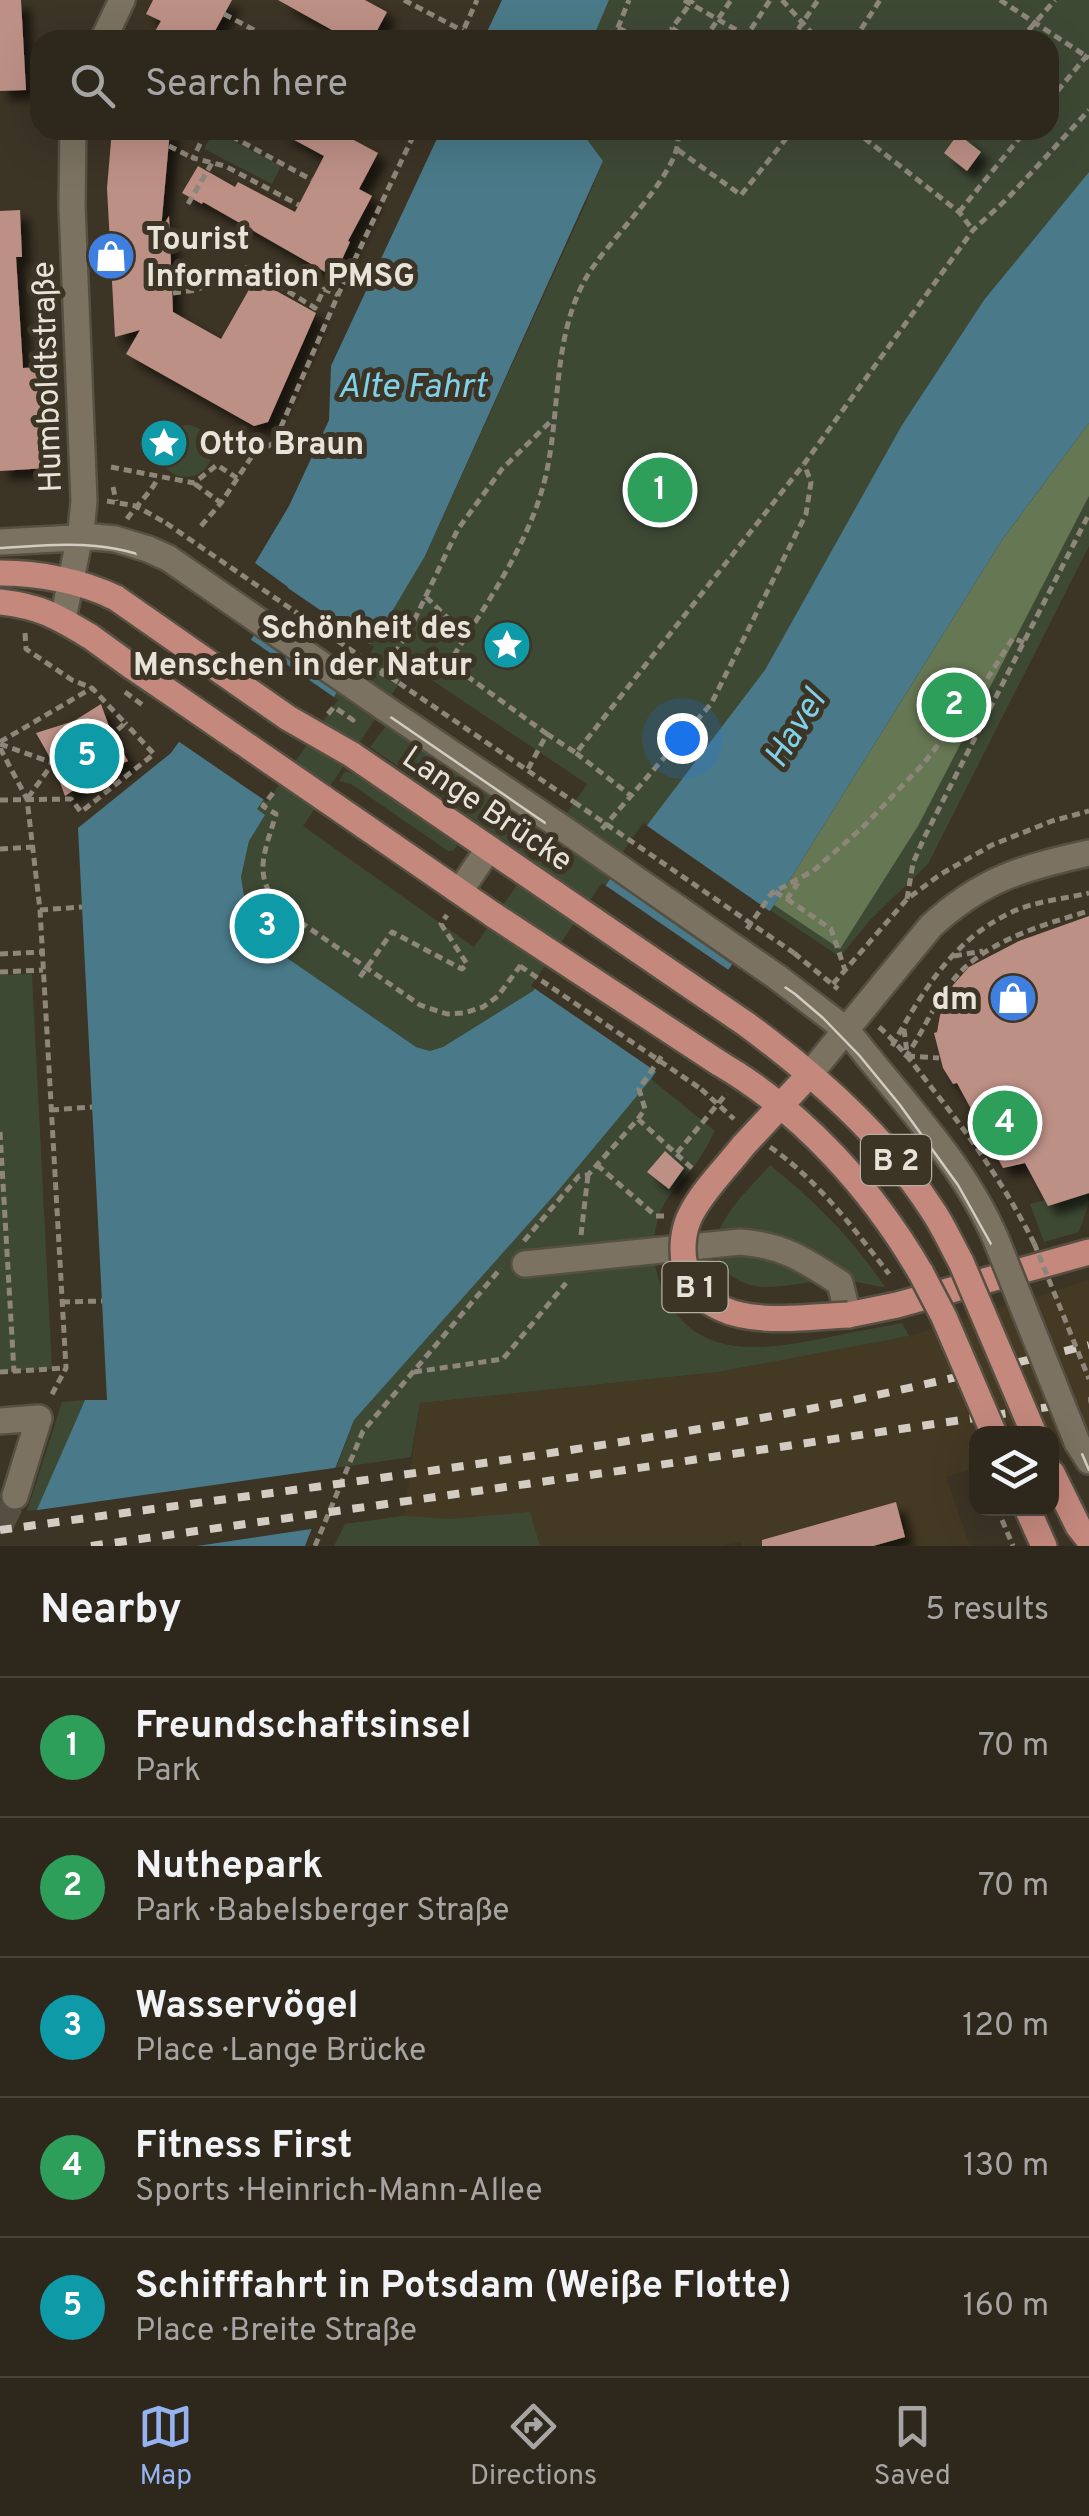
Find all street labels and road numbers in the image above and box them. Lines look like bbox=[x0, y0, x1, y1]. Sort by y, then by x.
street label: Humboldtstraße bbox=[25, 261, 73, 493]
street label: Lange Brücke bbox=[393, 739, 579, 882]
road number: B 2 bbox=[861, 1135, 931, 1185]
road number: B 1 bbox=[662, 1262, 728, 1312]

